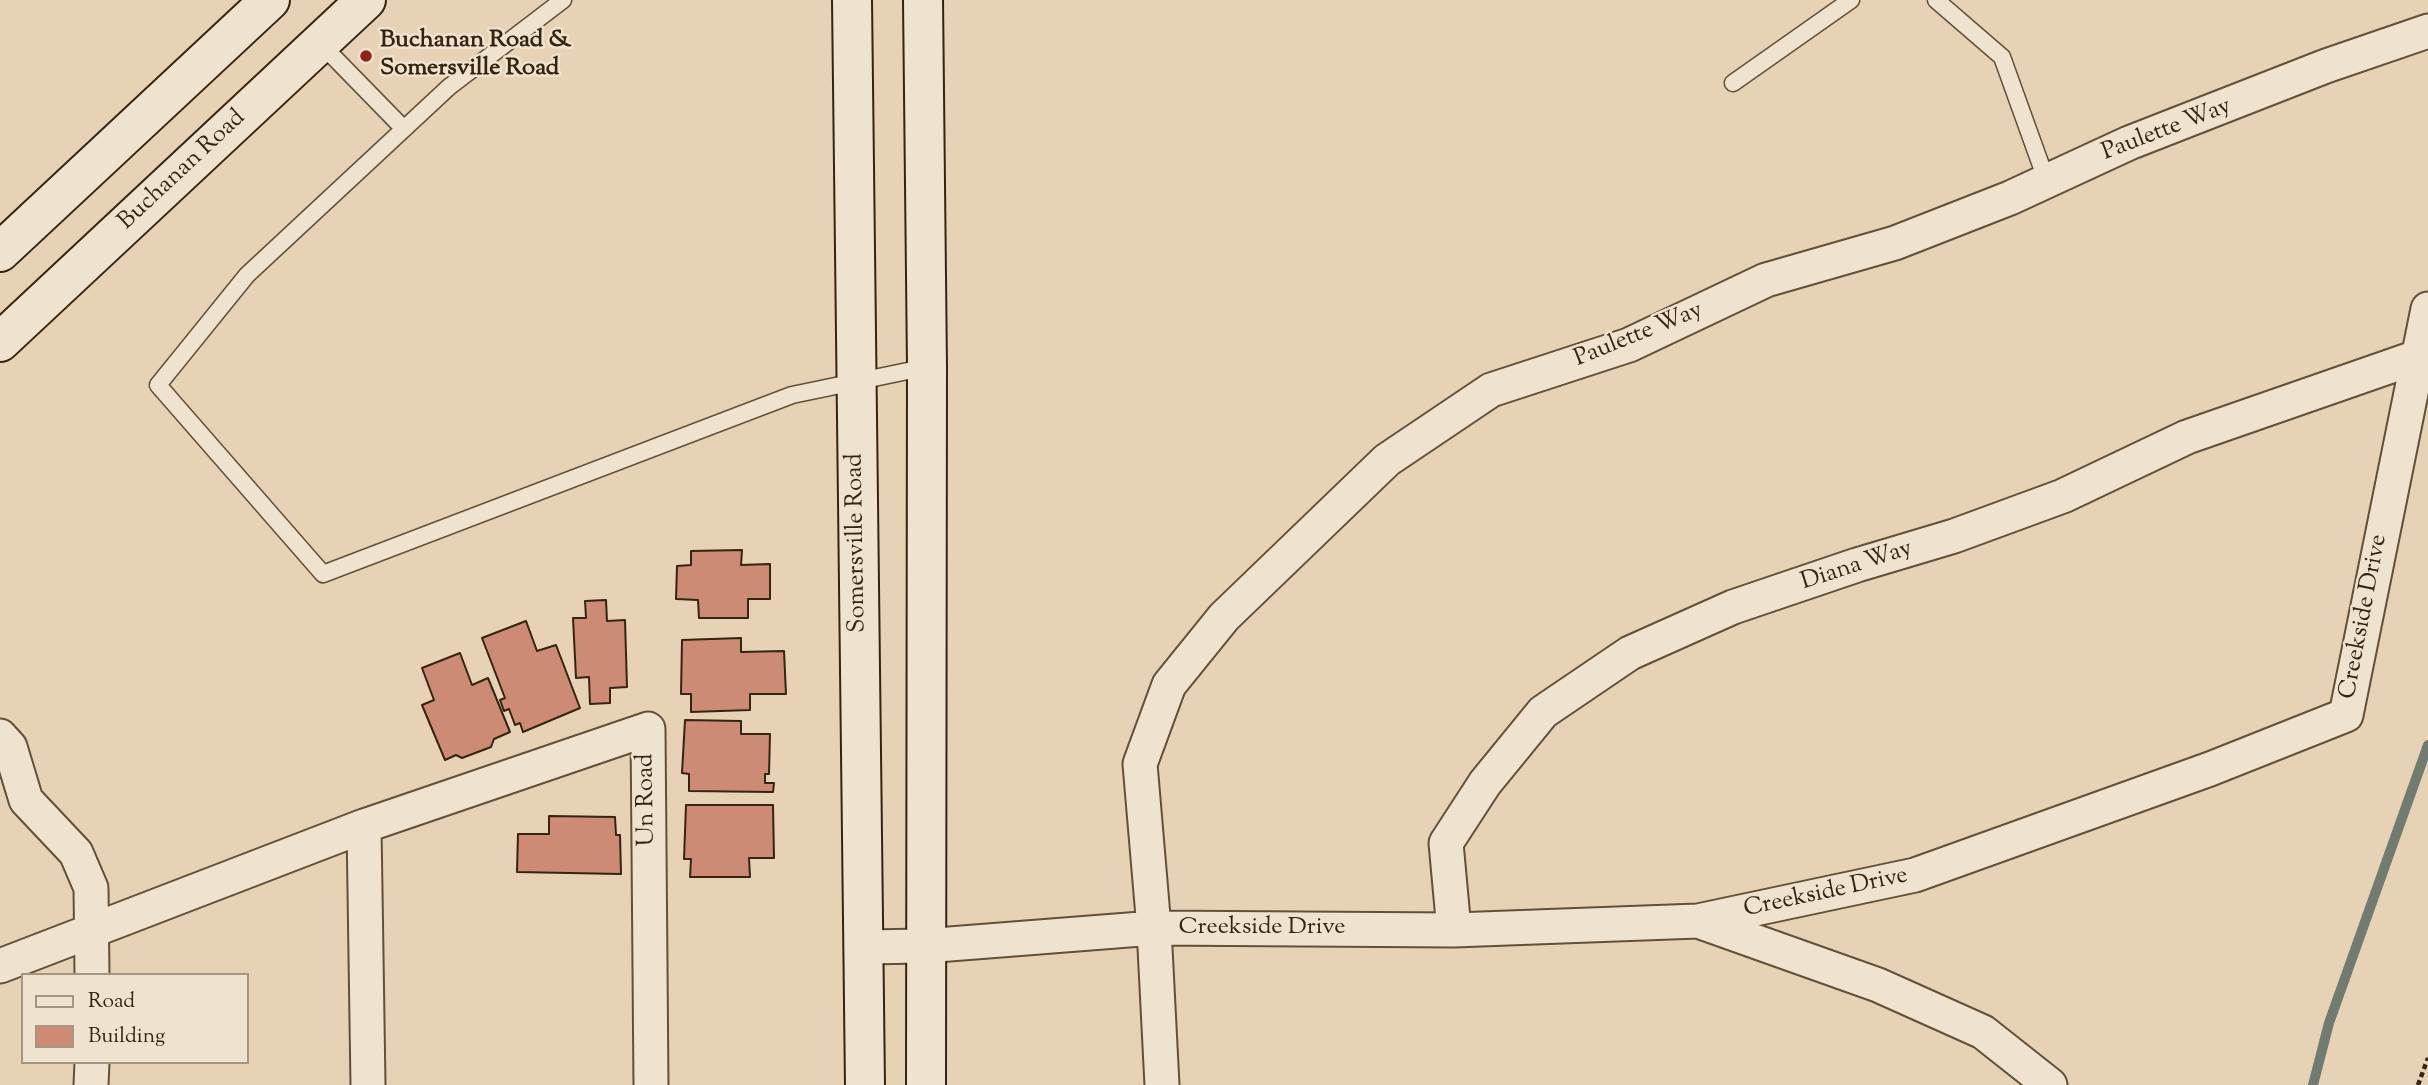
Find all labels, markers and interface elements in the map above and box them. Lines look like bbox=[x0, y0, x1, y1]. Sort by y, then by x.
place label: Buchanan Road & Somersville Road bbox=[380, 28, 571, 84]
marker: Buchanan Road & Somersville Road bbox=[358, 48, 374, 64]
street label: Paulette Way bbox=[2098, 93, 2236, 169]
street label: Buchanan Road bbox=[113, 105, 253, 237]
street label: Paulette Way bbox=[1571, 297, 1707, 375]
street label: Somersville Road bbox=[842, 453, 874, 633]
street label: Creekside Drive bbox=[2335, 532, 2395, 702]
street label: Diana Way bbox=[1798, 536, 1916, 598]
street label: Un Road bbox=[633, 753, 663, 847]
street label: Creekside Drive bbox=[1741, 863, 1911, 925]
street label: Creekside Drive bbox=[1179, 915, 1345, 943]
legend bbox=[21, 973, 248, 1064]
text: Road bbox=[88, 987, 135, 1017]
text: Building bbox=[88, 1022, 165, 1052]

